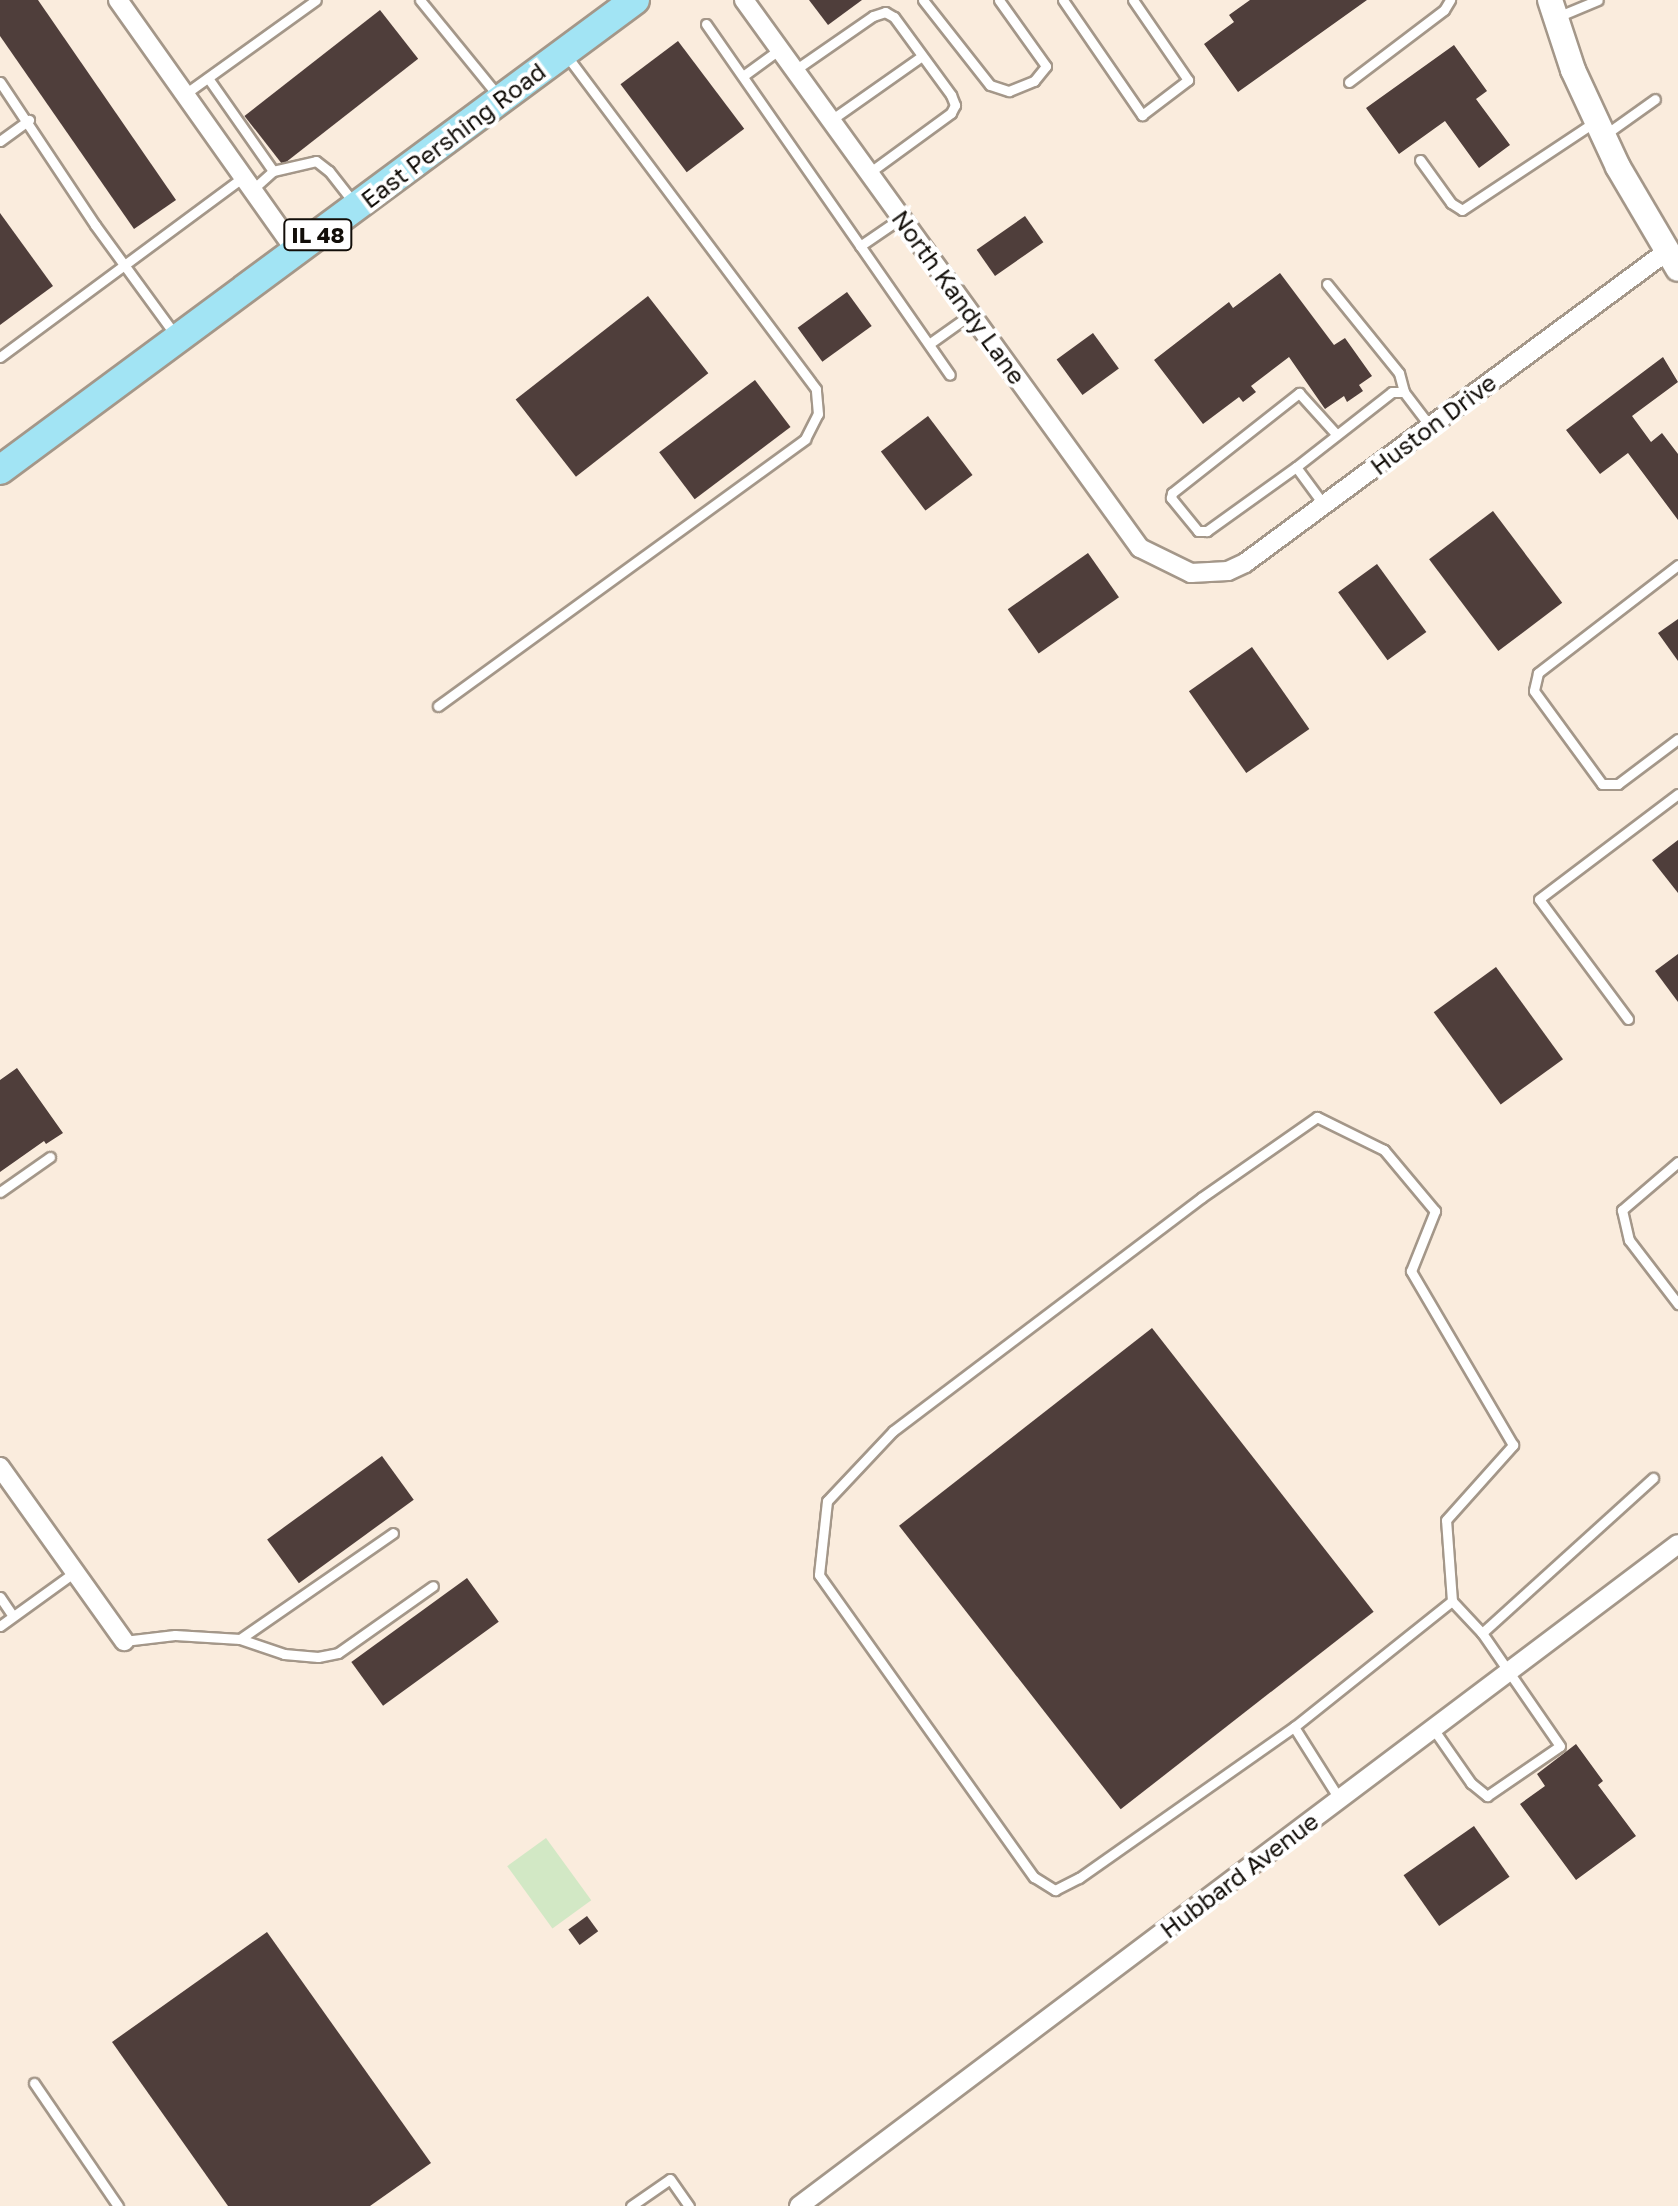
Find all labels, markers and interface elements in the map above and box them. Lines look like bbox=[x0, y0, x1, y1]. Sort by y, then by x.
street label: East Pershing Road bbox=[355, 56, 551, 214]
street label: North Kandy Lane bbox=[886, 204, 1032, 390]
road number: IL 48 bbox=[282, 217, 354, 253]
street label: Huston Drive bbox=[1365, 367, 1501, 481]
street label: Hubbard Avenue bbox=[1154, 1806, 1324, 1944]

